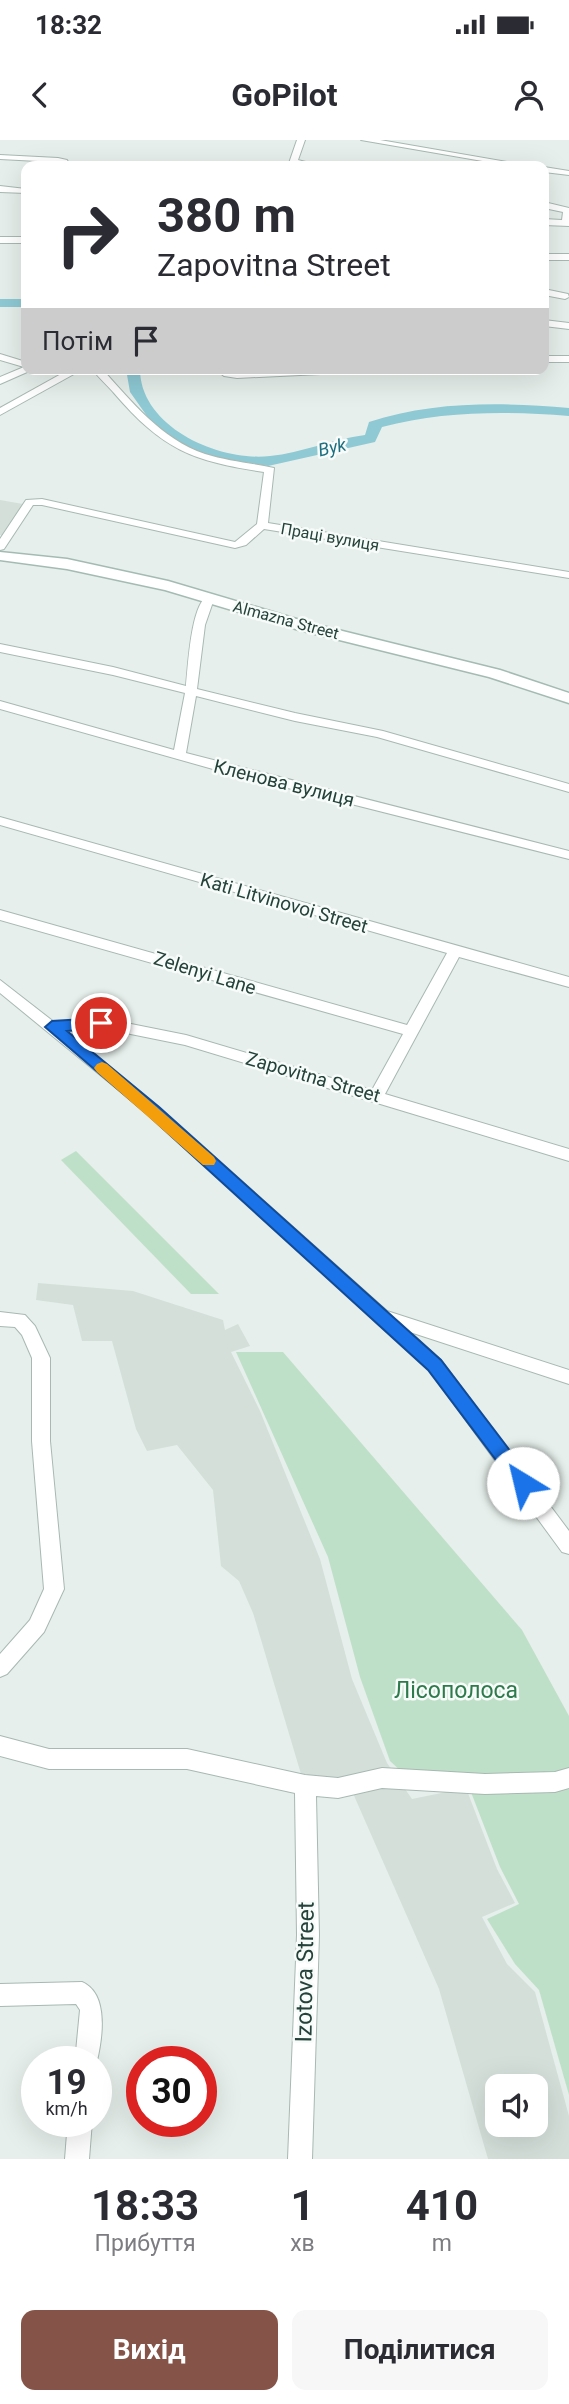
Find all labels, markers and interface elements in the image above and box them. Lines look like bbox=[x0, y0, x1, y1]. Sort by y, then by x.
text: 18:32 bbox=[35, 10, 102, 40]
icon: back bbox=[21, 76, 59, 114]
text: GoPilot bbox=[231, 76, 338, 114]
icon: person bbox=[510, 76, 548, 114]
text: 380 m bbox=[157, 187, 296, 244]
icon: right bbox=[42, 189, 133, 280]
text: Zapovitna Street bbox=[157, 246, 391, 284]
icon: arrive bbox=[127, 322, 165, 360]
text: Потім bbox=[42, 326, 113, 356]
water label: Byk bbox=[316, 433, 349, 460]
street label: Праці вулиця bbox=[279, 519, 381, 555]
street label: Almazna Street bbox=[231, 597, 341, 643]
street label: Кленова вулиця bbox=[211, 754, 357, 812]
street label: Kati Litvinovoi Street bbox=[198, 868, 370, 938]
street label: Zelenyi Lane bbox=[151, 947, 259, 999]
pin bbox=[71, 993, 131, 1053]
icon: arrive bbox=[82, 1004, 120, 1042]
street label: Zapovitna Street bbox=[243, 1047, 383, 1107]
position arrow bbox=[486, 1446, 560, 1520]
park label: Лісополоса bbox=[394, 1677, 518, 1704]
street label: Izotova Street bbox=[290, 1901, 320, 2043]
speed limit sign: 30 bbox=[126, 2046, 217, 2137]
text: 19 bbox=[46, 2062, 87, 2103]
map controls bbox=[485, 2074, 548, 2137]
button: sound bbox=[485, 2074, 548, 2137]
text: km/h bbox=[45, 2098, 88, 2119]
text: 18:33 bbox=[91, 2181, 199, 2230]
text: 1 bbox=[290, 2181, 315, 2230]
text: 410 bbox=[406, 2181, 478, 2230]
text: Прибуття bbox=[95, 2230, 196, 2257]
text: хв bbox=[290, 2230, 315, 2257]
text: m bbox=[432, 2230, 452, 2257]
button: Вихід bbox=[21, 2310, 278, 2390]
button: Поділитися bbox=[292, 2310, 548, 2390]

